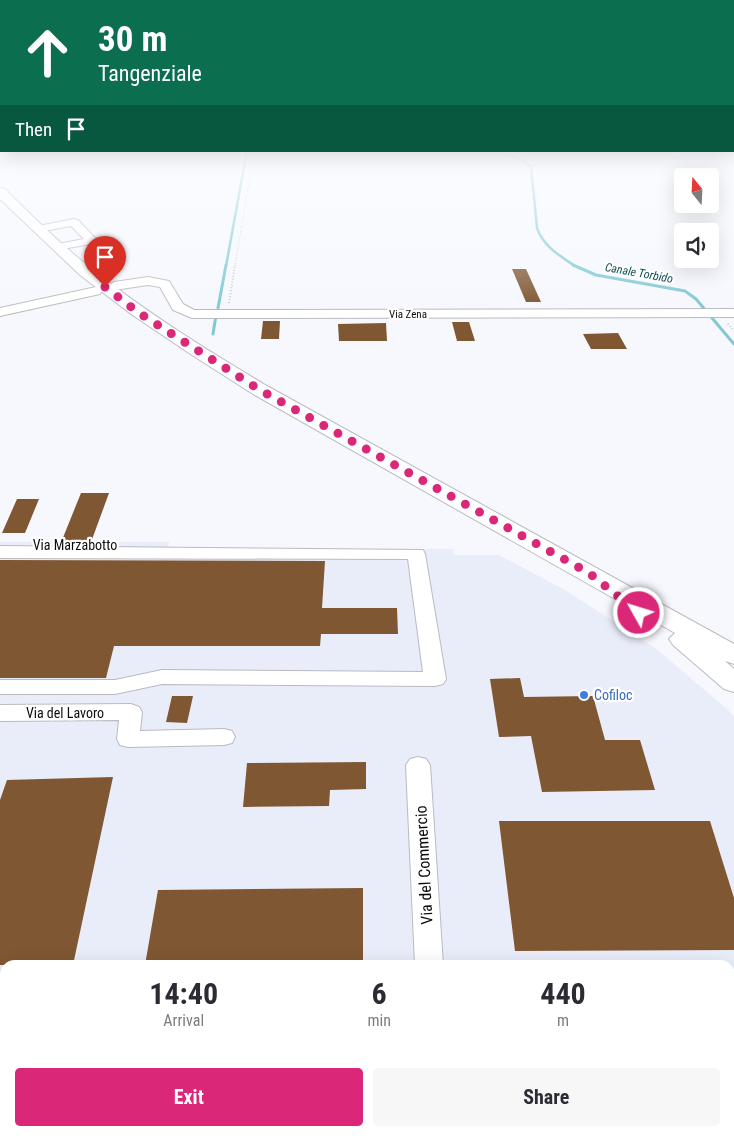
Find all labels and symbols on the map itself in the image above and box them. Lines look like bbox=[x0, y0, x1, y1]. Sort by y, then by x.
north arrow bbox=[674, 168, 719, 212]
pin bbox=[84, 236, 126, 287]
water label: Canale Torbido bbox=[604, 260, 674, 286]
street label: Via Zena bbox=[389, 308, 427, 321]
street label: Via Marzabotto bbox=[33, 537, 117, 553]
position arrow bbox=[612, 586, 664, 638]
place label: Cofiloc bbox=[594, 687, 633, 703]
marker: Cofiloc bbox=[578, 689, 590, 701]
street label: Via del Lavoro bbox=[26, 705, 104, 721]
street label: Via del Commercio bbox=[411, 805, 437, 925]

